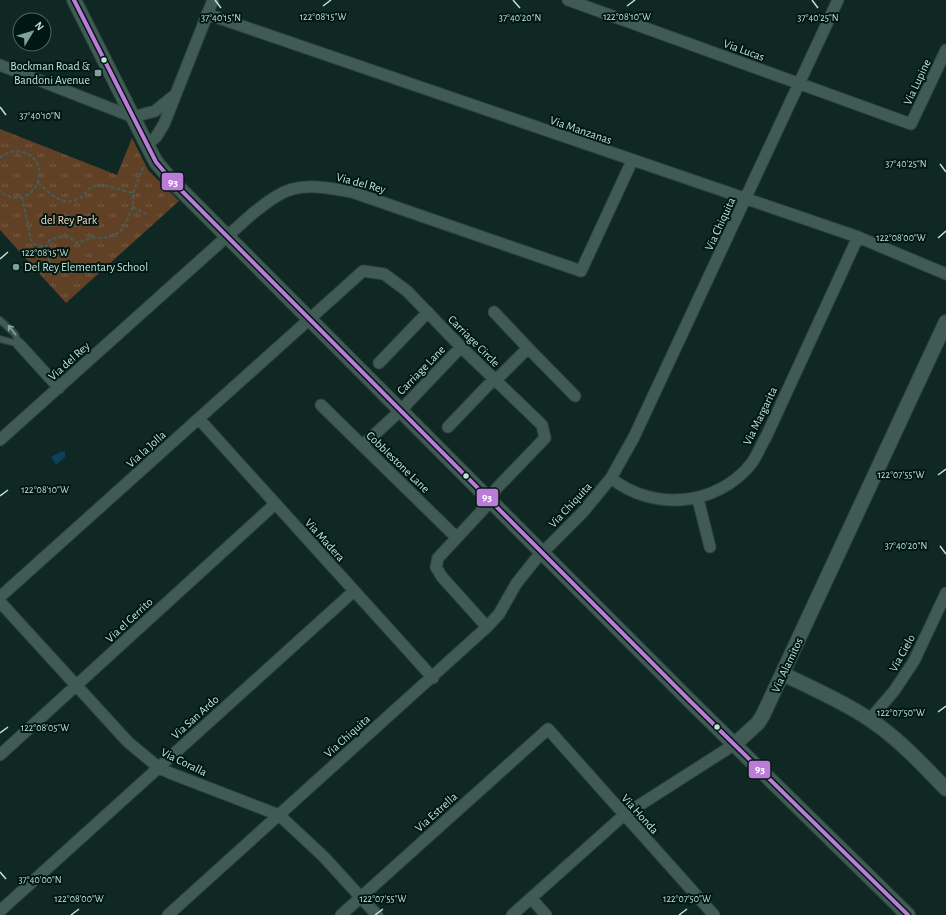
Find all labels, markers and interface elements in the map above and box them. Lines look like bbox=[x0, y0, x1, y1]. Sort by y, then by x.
north arrow bbox=[12, 12, 52, 52]
text: 122°08'15"W bbox=[300, 12, 346, 22]
text: 122°08'10"W bbox=[603, 12, 651, 22]
text: 37°40'15"N bbox=[201, 13, 241, 23]
text: 37°40'20"N bbox=[499, 13, 541, 23]
text: 37°40'25"N bbox=[797, 13, 839, 23]
text: N bbox=[33, 20, 46, 33]
street label: Via Lucas bbox=[722, 37, 766, 63]
unlabelled marker bbox=[99, 55, 109, 65]
street label: Via Lupine bbox=[901, 57, 933, 107]
place label: Bockman Road & Bandoni Avenue bbox=[10, 60, 91, 86]
marker: Bockman Road & Bandoni Avenue bbox=[93, 68, 103, 78]
text: 37°40'10"N bbox=[19, 111, 61, 121]
street label: Via Manzanas bbox=[548, 114, 614, 146]
text: 37°40'25"N bbox=[885, 159, 927, 169]
street label: Via del Rey bbox=[335, 171, 387, 196]
line badge: 93 bbox=[161, 172, 184, 191]
text: 93 bbox=[168, 177, 178, 188]
street label: Via Chiquita bbox=[702, 195, 738, 252]
park label: del Rey Park bbox=[41, 214, 98, 227]
text: 122°08'00"W bbox=[876, 233, 926, 243]
text: 122°08'15"W bbox=[22, 248, 68, 258]
place label: Del Rey Elementary School bbox=[24, 261, 148, 274]
marker: Del Rey Elementary School bbox=[11, 262, 21, 272]
street label: Carriage Circle bbox=[446, 313, 502, 369]
one-way arrow bbox=[7, 325, 16, 336]
street label: Via del Rey bbox=[46, 340, 93, 383]
street label: Carriage Lane bbox=[395, 343, 447, 397]
street label: Via Margarita bbox=[741, 385, 779, 447]
street label: Via la Jolla bbox=[124, 428, 168, 470]
street label: Cobblestone Lane bbox=[364, 429, 432, 495]
text: 122°07'55"W bbox=[878, 470, 924, 480]
unlabelled marker bbox=[461, 471, 471, 481]
street label: Via Chiquita bbox=[546, 480, 594, 530]
text: 122°08'10"W bbox=[21, 485, 69, 495]
line badge: 93 bbox=[476, 488, 499, 507]
text: 93 bbox=[482, 492, 492, 503]
street label: Via Madera bbox=[303, 516, 348, 564]
text: 37°40'20"N bbox=[885, 541, 927, 551]
street label: Via el Cerrito bbox=[103, 595, 155, 645]
street label: Via Cielo bbox=[887, 632, 917, 674]
street label: Via Alamitos bbox=[769, 636, 805, 694]
street label: Via San Ardo bbox=[169, 693, 221, 741]
text: 122°07'50"W bbox=[877, 708, 925, 718]
street label: Via Chiquita bbox=[322, 712, 373, 760]
unlabelled marker bbox=[712, 722, 722, 732]
text: 122°08'05"W bbox=[21, 723, 69, 733]
street label: Via Coralla bbox=[159, 746, 209, 778]
line badge: 93 bbox=[748, 760, 771, 779]
text: 93 bbox=[755, 764, 765, 775]
street label: Via Estrella bbox=[413, 790, 460, 834]
street label: Via Honda bbox=[619, 792, 661, 837]
text: 37°40'00"N bbox=[18, 875, 62, 885]
text: 122°08'00"W bbox=[54, 894, 104, 904]
text: 122°07'55"W bbox=[360, 894, 406, 904]
text: 122°07'50"W bbox=[663, 894, 711, 904]

